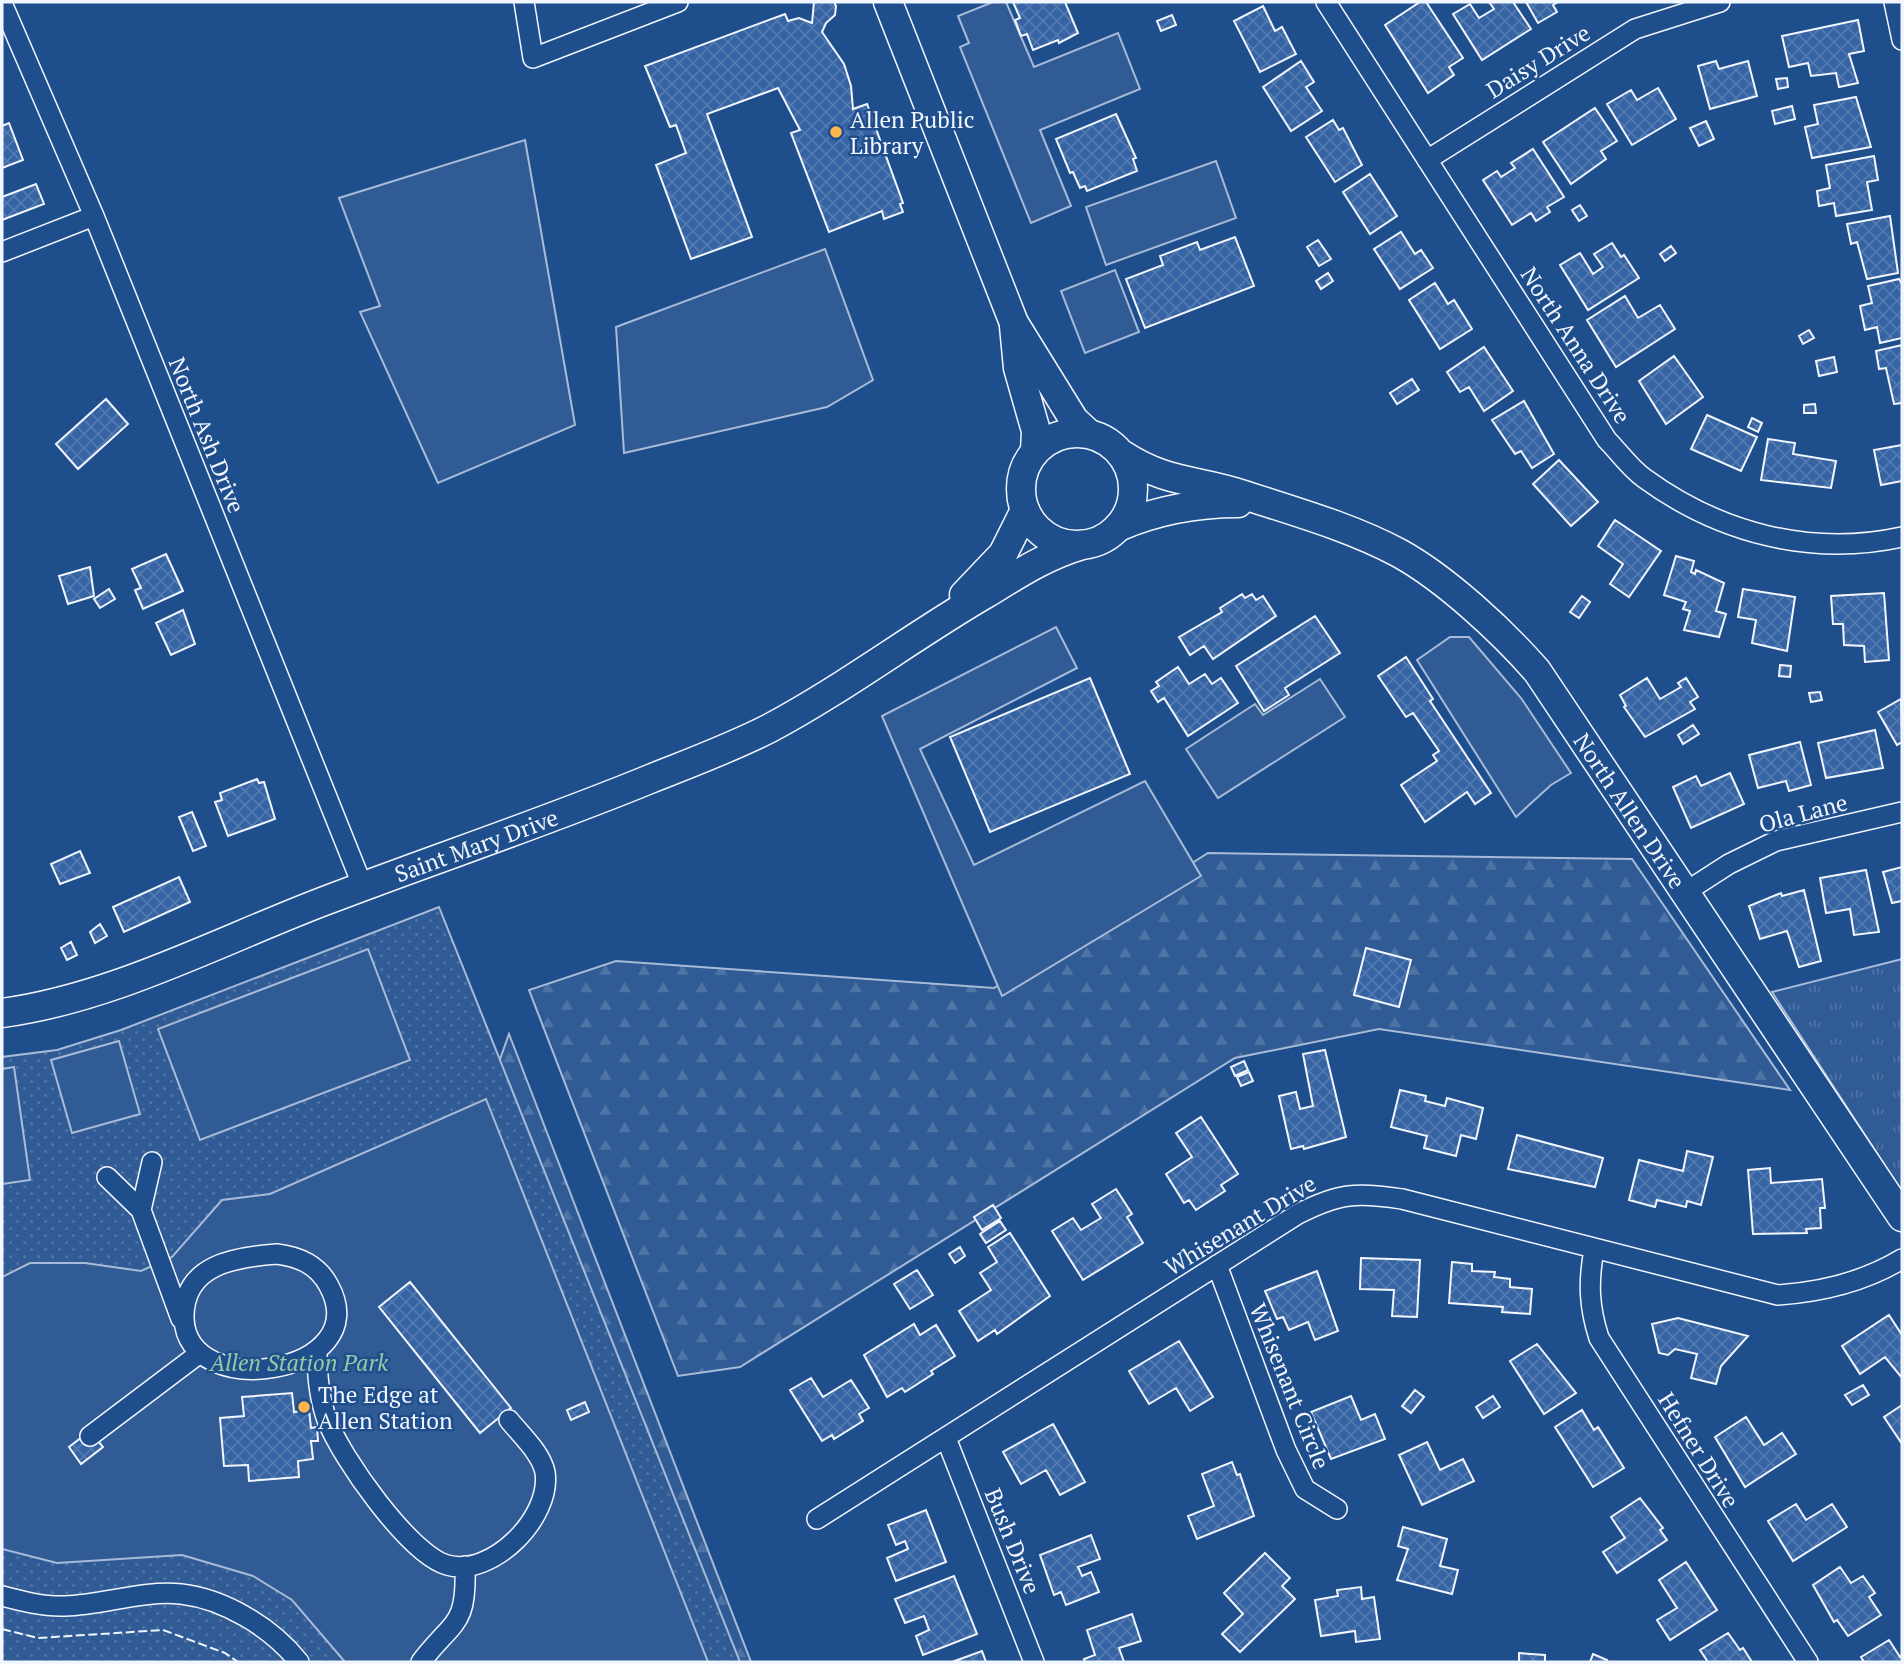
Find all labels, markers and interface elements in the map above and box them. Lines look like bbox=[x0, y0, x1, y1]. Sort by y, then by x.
street label: Daisy Drive bbox=[1480, 17, 1596, 105]
place label: Allen Public Library bbox=[850, 104, 974, 161]
marker: Allen Public Library bbox=[828, 124, 844, 140]
street label: North Anna Drive bbox=[1514, 261, 1638, 429]
street label: North Ash Drive bbox=[162, 353, 252, 517]
street label: North Allen Drive bbox=[1567, 727, 1693, 894]
street label: Ola Lane bbox=[1755, 786, 1851, 840]
street label: Saint Mary Drive bbox=[390, 801, 562, 889]
street label: Whisenant Drive bbox=[1159, 1168, 1321, 1282]
street label: Whisenant Circle bbox=[1243, 1298, 1337, 1474]
park label: Allen Station Park bbox=[208, 1347, 389, 1378]
place label: The Edge at Allen Station bbox=[318, 1379, 453, 1436]
street label: Hefner Drive bbox=[1651, 1386, 1747, 1514]
marker: The Edge at Allen Station bbox=[296, 1399, 312, 1415]
street label: Bush Drive bbox=[978, 1484, 1048, 1598]

